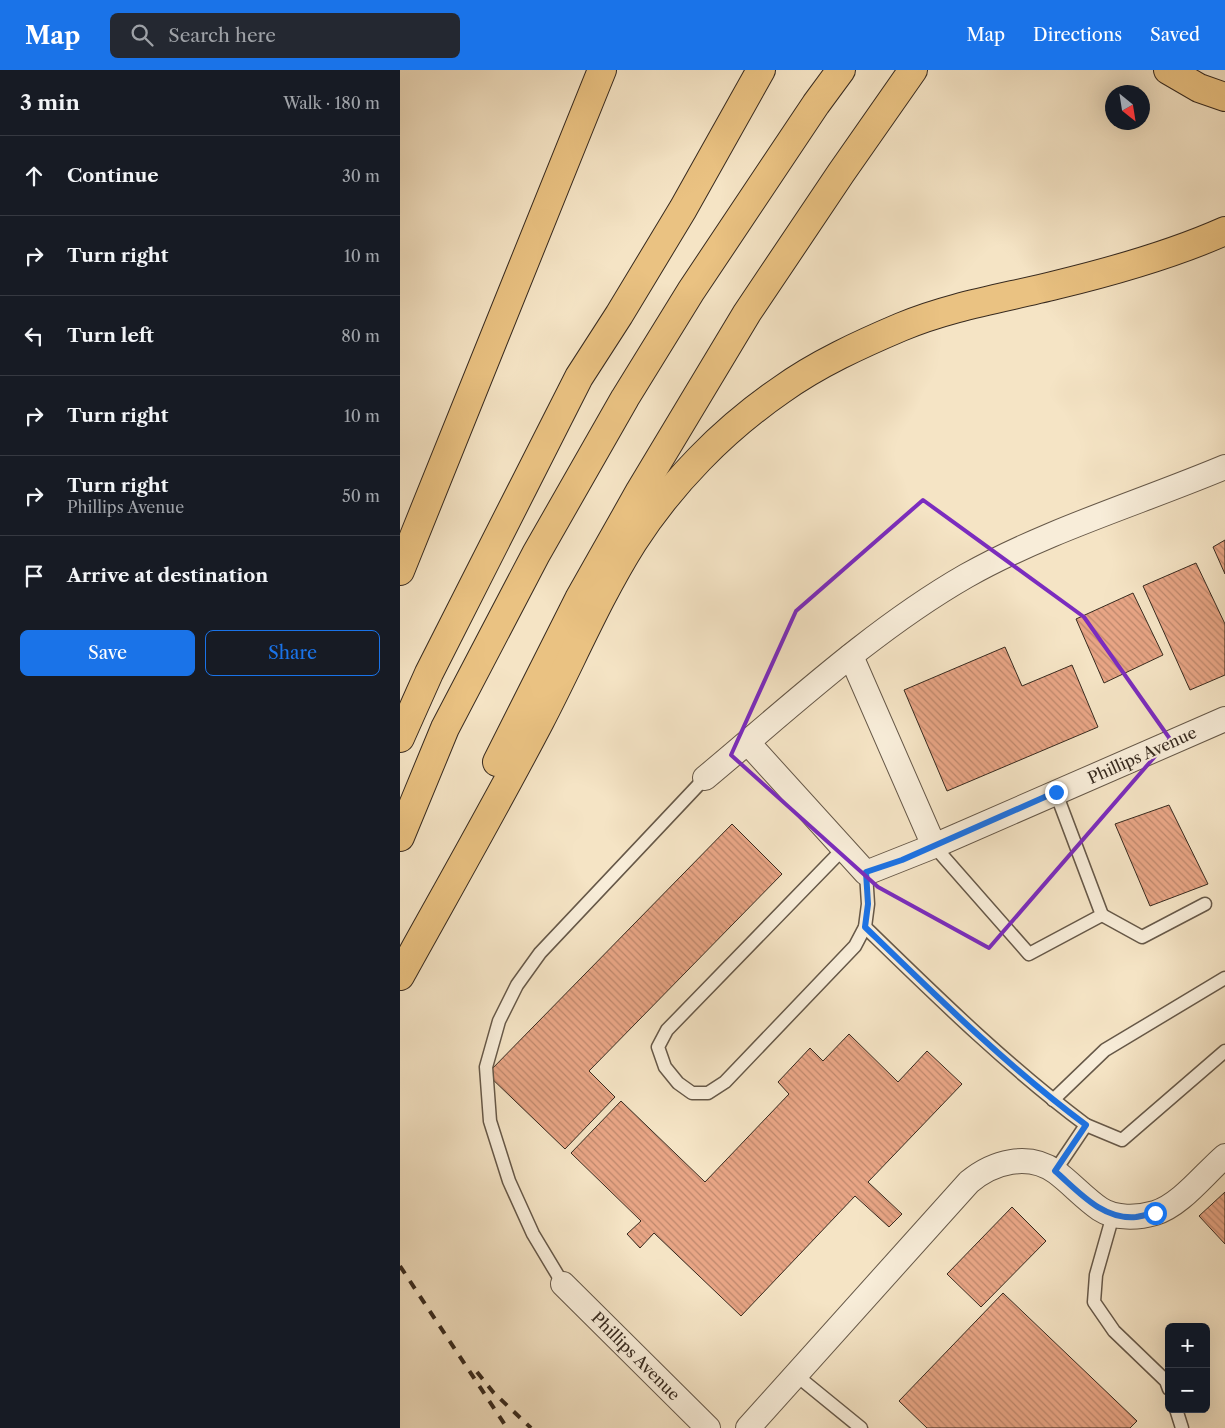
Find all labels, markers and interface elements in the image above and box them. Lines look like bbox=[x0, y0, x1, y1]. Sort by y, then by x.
search box bbox=[110, 13, 460, 58]
text: Map bbox=[25, 21, 80, 50]
icon: search bbox=[128, 21, 156, 49]
text: Search here bbox=[168, 24, 276, 47]
text: Map bbox=[966, 24, 1005, 46]
text: Directions bbox=[1033, 24, 1122, 46]
text: Saved bbox=[1150, 24, 1200, 46]
north arrow bbox=[1105, 85, 1150, 130]
text: 3 min bbox=[20, 90, 80, 115]
text: Walk · 180 m bbox=[283, 93, 380, 113]
icon: ahead bbox=[20, 162, 48, 190]
text: Continue bbox=[67, 164, 159, 187]
text: 30 m bbox=[342, 166, 380, 186]
icon: right bbox=[20, 242, 48, 270]
text: Turn right bbox=[67, 244, 168, 267]
text: 10 m bbox=[344, 246, 380, 266]
icon: left bbox=[20, 322, 48, 350]
text: Turn left bbox=[67, 324, 154, 347]
text: 80 m bbox=[341, 326, 380, 346]
icon: right bbox=[20, 402, 48, 430]
text: Turn right bbox=[67, 404, 168, 427]
text: 10 m bbox=[344, 406, 380, 426]
text: Turn right bbox=[67, 474, 168, 497]
icon: right bbox=[20, 482, 48, 510]
text: 50 m bbox=[342, 486, 380, 506]
text: Phillips Avenue bbox=[67, 497, 184, 517]
icon: arrive bbox=[20, 562, 48, 590]
text: Arrive at destination bbox=[67, 564, 268, 587]
button: Save bbox=[20, 630, 195, 676]
button: Share bbox=[205, 630, 380, 676]
street label: Phillips Avenue bbox=[1084, 722, 1200, 788]
route end bbox=[1045, 781, 1068, 804]
route start bbox=[1144, 1202, 1167, 1225]
street label: Phillips Avenue bbox=[588, 1308, 685, 1405]
map controls bbox=[1165, 1323, 1210, 1413]
button: + bbox=[1165, 1323, 1210, 1368]
button: − bbox=[1165, 1368, 1210, 1413]

